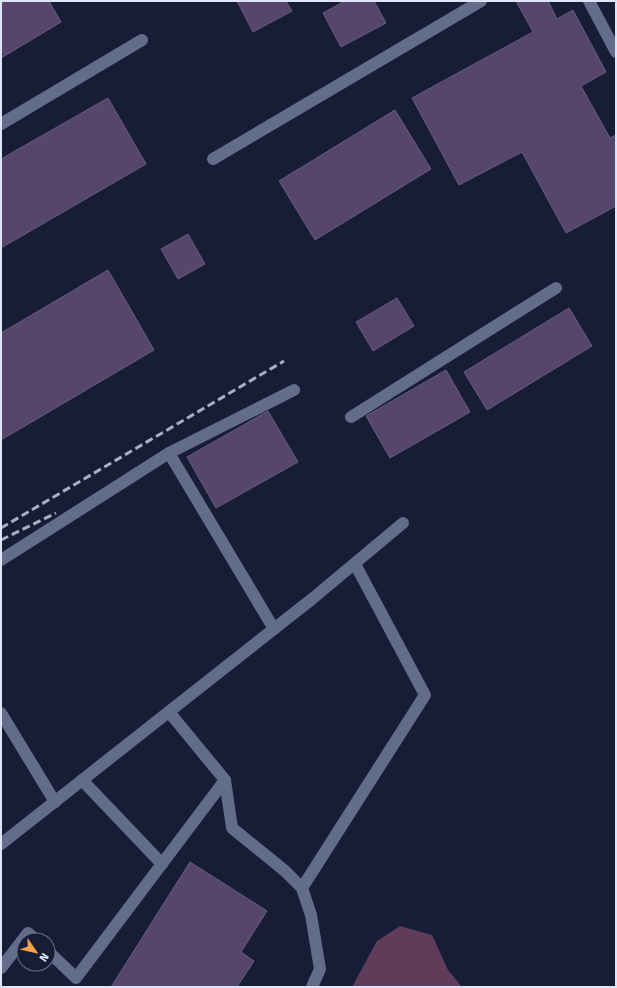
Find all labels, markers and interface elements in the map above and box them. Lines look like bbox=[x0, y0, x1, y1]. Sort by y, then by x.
north arrow bbox=[16, 932, 56, 972]
text: N bbox=[36, 951, 51, 964]

